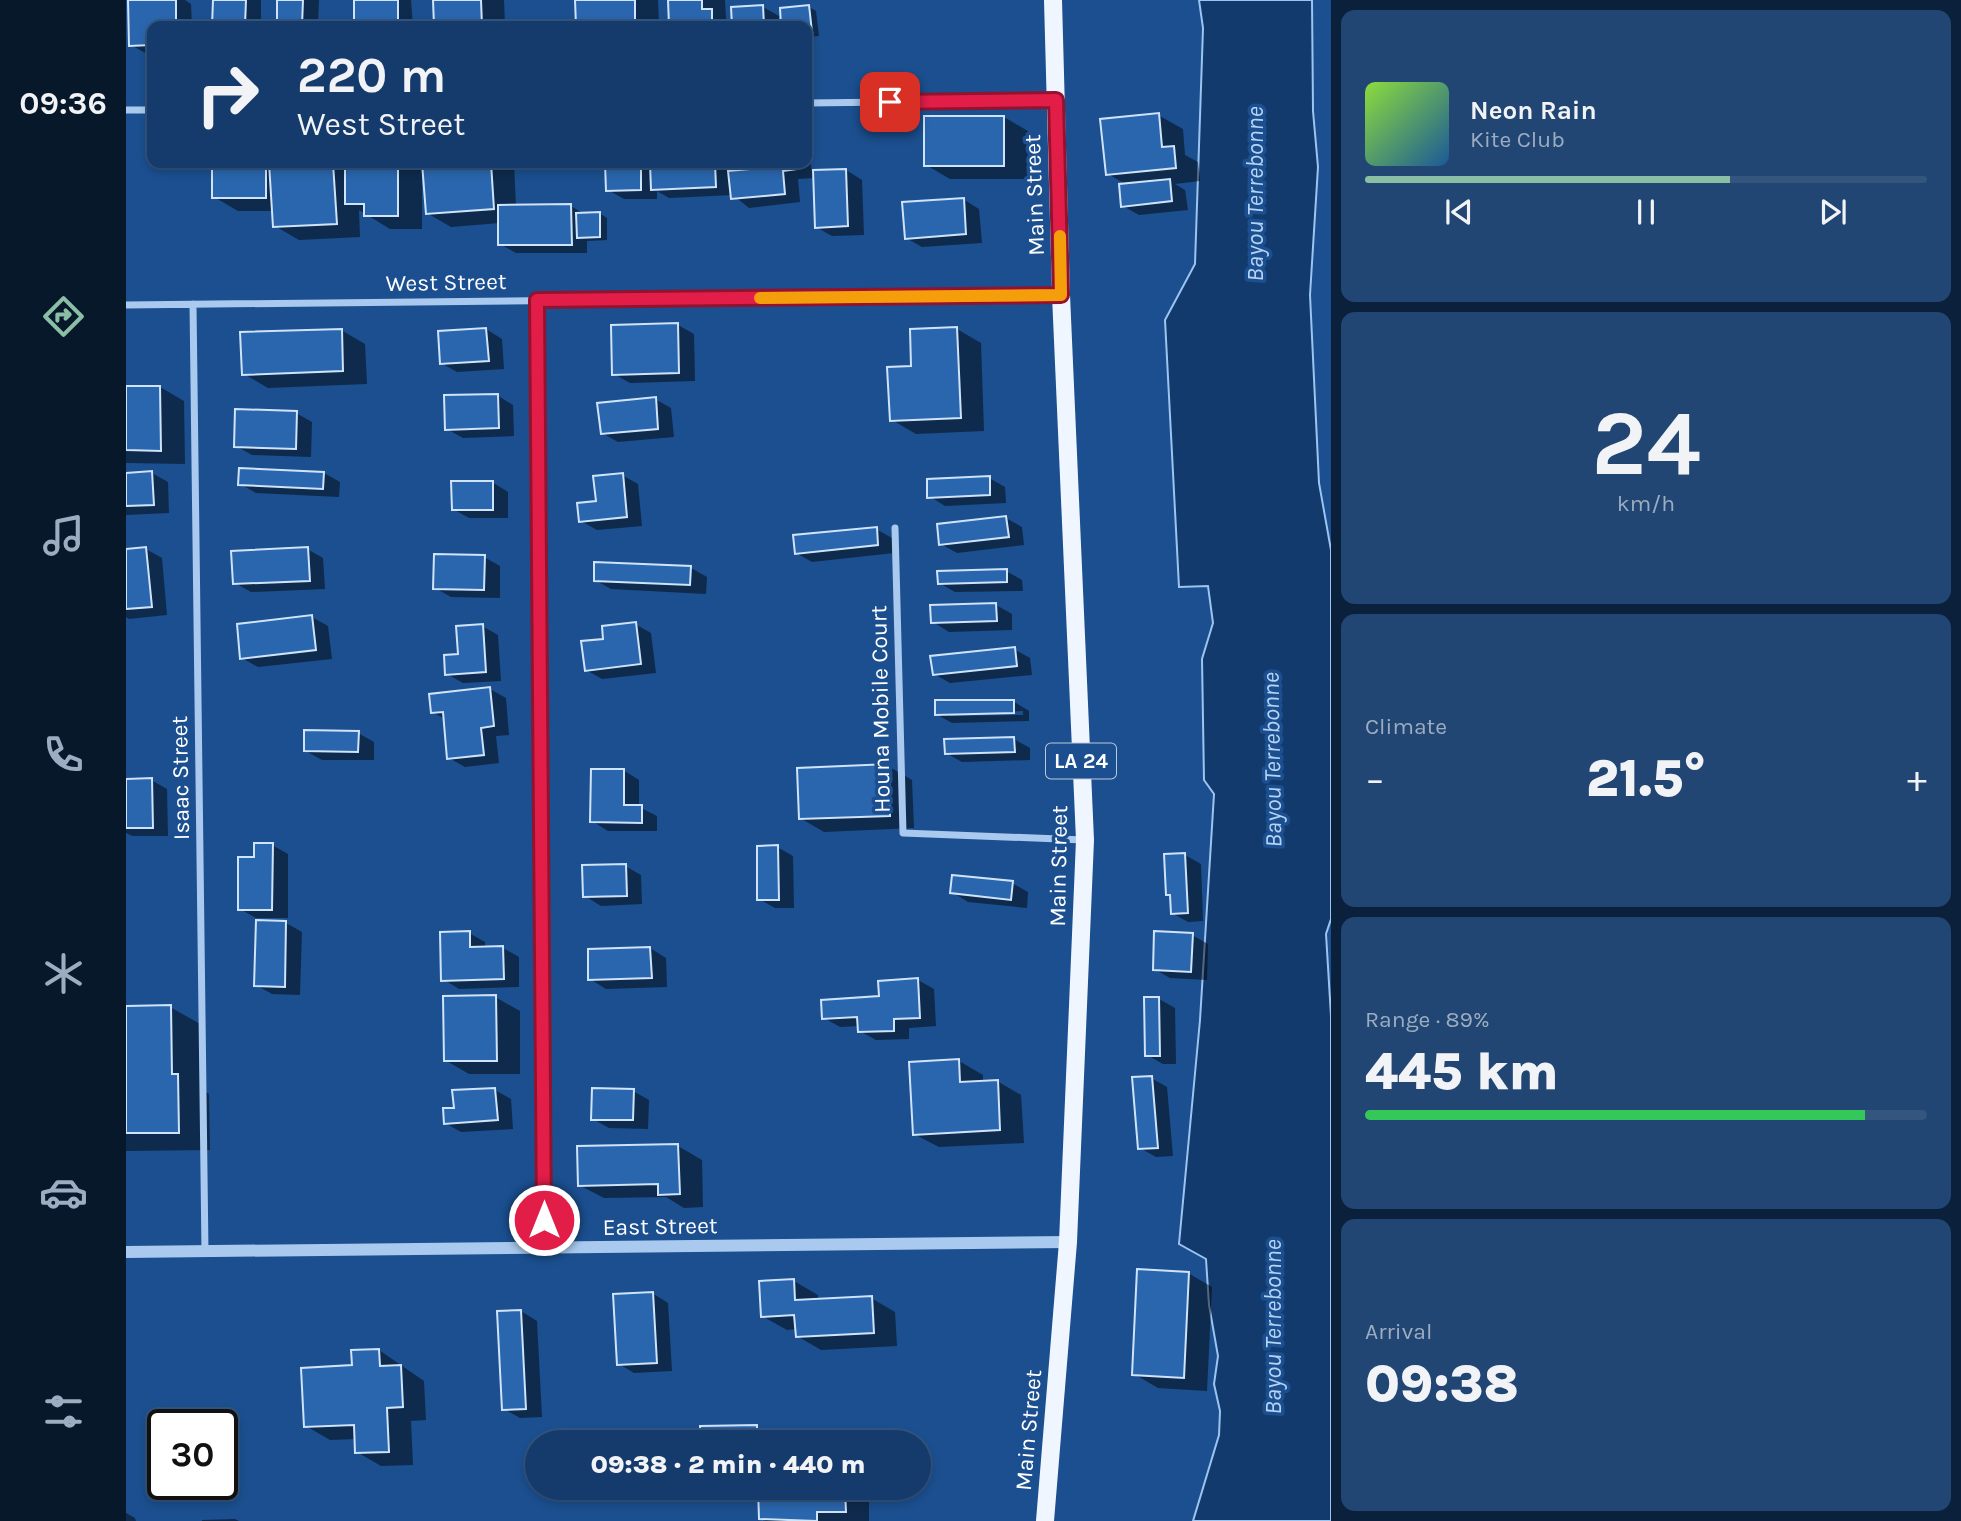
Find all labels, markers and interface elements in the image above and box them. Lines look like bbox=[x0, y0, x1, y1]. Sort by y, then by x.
text: 220 m bbox=[297, 47, 446, 104]
icon: right bbox=[182, 49, 273, 140]
pin bbox=[860, 72, 920, 132]
icon: arrive bbox=[871, 83, 909, 121]
text: 09:36 bbox=[19, 85, 107, 122]
text: Neon Rain bbox=[1470, 95, 1597, 126]
text: West Street bbox=[297, 106, 465, 143]
water label: Bayou Terrebonne bbox=[1241, 106, 1269, 282]
text: Kite Club bbox=[1470, 126, 1565, 153]
street label: Main Street bbox=[1019, 133, 1050, 256]
icon: previous bbox=[1440, 193, 1478, 231]
icon: pause bbox=[1627, 193, 1665, 231]
icon: next bbox=[1814, 193, 1852, 231]
street label: West Street bbox=[385, 268, 507, 297]
icon: directions bbox=[39, 292, 88, 341]
text: 24 bbox=[1591, 391, 1701, 497]
text: km/h bbox=[1617, 490, 1675, 517]
icon: music bbox=[39, 511, 88, 560]
street label: Houna Mobile Court bbox=[865, 605, 896, 813]
water label: Bayou Terrebonne bbox=[1256, 672, 1288, 848]
text: Climate bbox=[1365, 713, 1447, 740]
street label: Isaac Street bbox=[166, 715, 195, 840]
icon: phone bbox=[39, 730, 88, 779]
road number: LA 24 bbox=[1046, 744, 1116, 778]
text: 21.5° bbox=[1586, 748, 1706, 809]
text: − bbox=[1365, 757, 1385, 802]
text: + bbox=[1907, 757, 1927, 802]
street label: Main Street bbox=[1044, 805, 1073, 927]
icon: climate bbox=[39, 949, 88, 998]
text: Range · 89% bbox=[1365, 1006, 1490, 1033]
text: 445 km bbox=[1365, 1041, 1559, 1102]
icon: car bbox=[39, 1168, 88, 1217]
position arrow bbox=[507, 1183, 581, 1257]
street label: East Street bbox=[602, 1212, 718, 1241]
water label: Bayou Terrebonne bbox=[1259, 1239, 1287, 1415]
text: Arrival bbox=[1365, 1318, 1432, 1345]
text: 09:38 bbox=[1365, 1353, 1519, 1414]
street label: Main Street bbox=[1010, 1368, 1047, 1492]
icon: filters bbox=[39, 1387, 88, 1436]
speed limit sign: 30 bbox=[147, 1409, 238, 1500]
text: 09:38 · 2 min · 440 m bbox=[590, 1449, 866, 1480]

